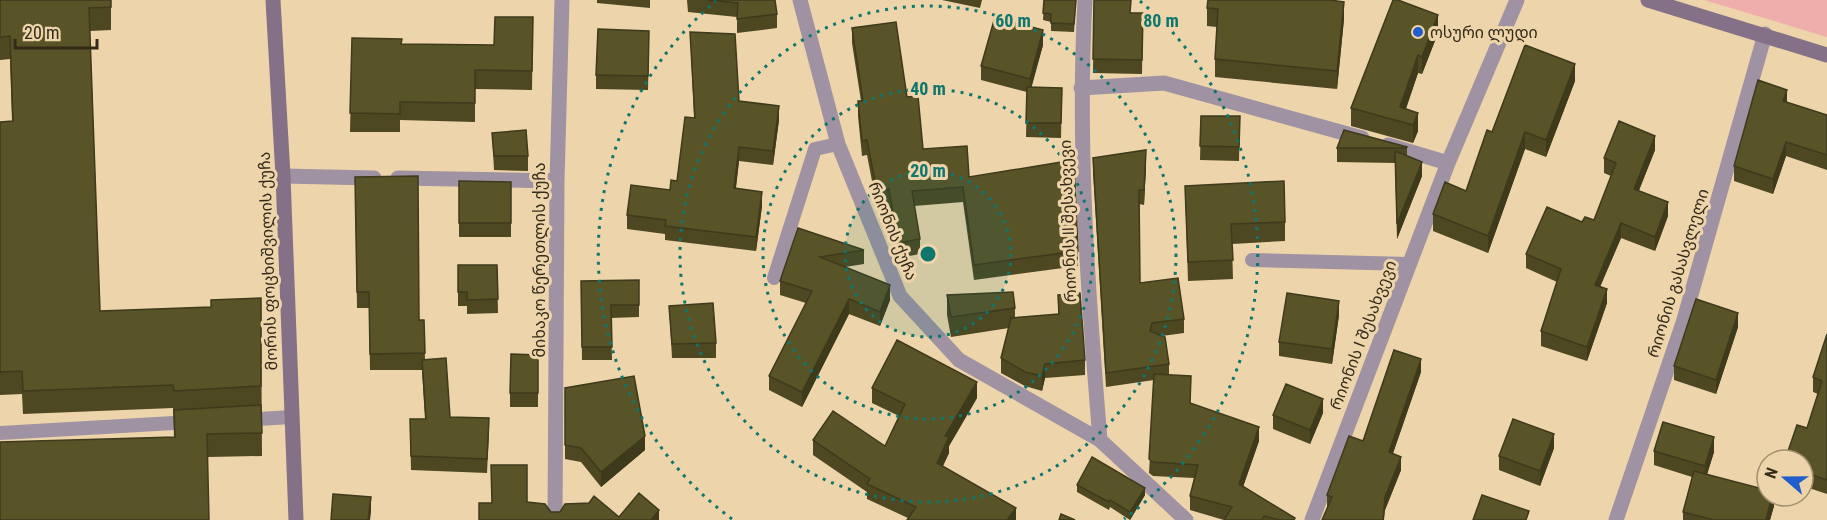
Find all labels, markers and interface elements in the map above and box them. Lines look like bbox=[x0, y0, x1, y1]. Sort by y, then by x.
text: 60 m bbox=[995, 10, 1031, 31]
text: 80 m bbox=[1143, 10, 1179, 31]
scale bar bbox=[15, 12, 98, 50]
text: 20 m bbox=[24, 22, 59, 43]
place label: ოსური ლუდი bbox=[1430, 23, 1538, 43]
marker: ოსური ლუდი bbox=[1411, 25, 1425, 39]
text: 40 m bbox=[910, 78, 946, 99]
street label: რიონის II შესახვევი bbox=[1056, 140, 1080, 302]
street label: მორის ფოცხიშვილის ქუჩა bbox=[255, 151, 282, 371]
text: 20 m bbox=[910, 160, 946, 181]
street label: მიხაკო წერეთლის ქუჩა bbox=[530, 162, 550, 358]
street label: რიონის ქუჩა bbox=[865, 179, 921, 283]
street label: რიონის გასასვლელი bbox=[1643, 186, 1714, 360]
centre of rings bbox=[918, 244, 938, 264]
street label: რიონის I შესახვევი bbox=[1326, 258, 1400, 412]
north arrow bbox=[1755, 448, 1815, 508]
text: N bbox=[1761, 465, 1782, 481]

